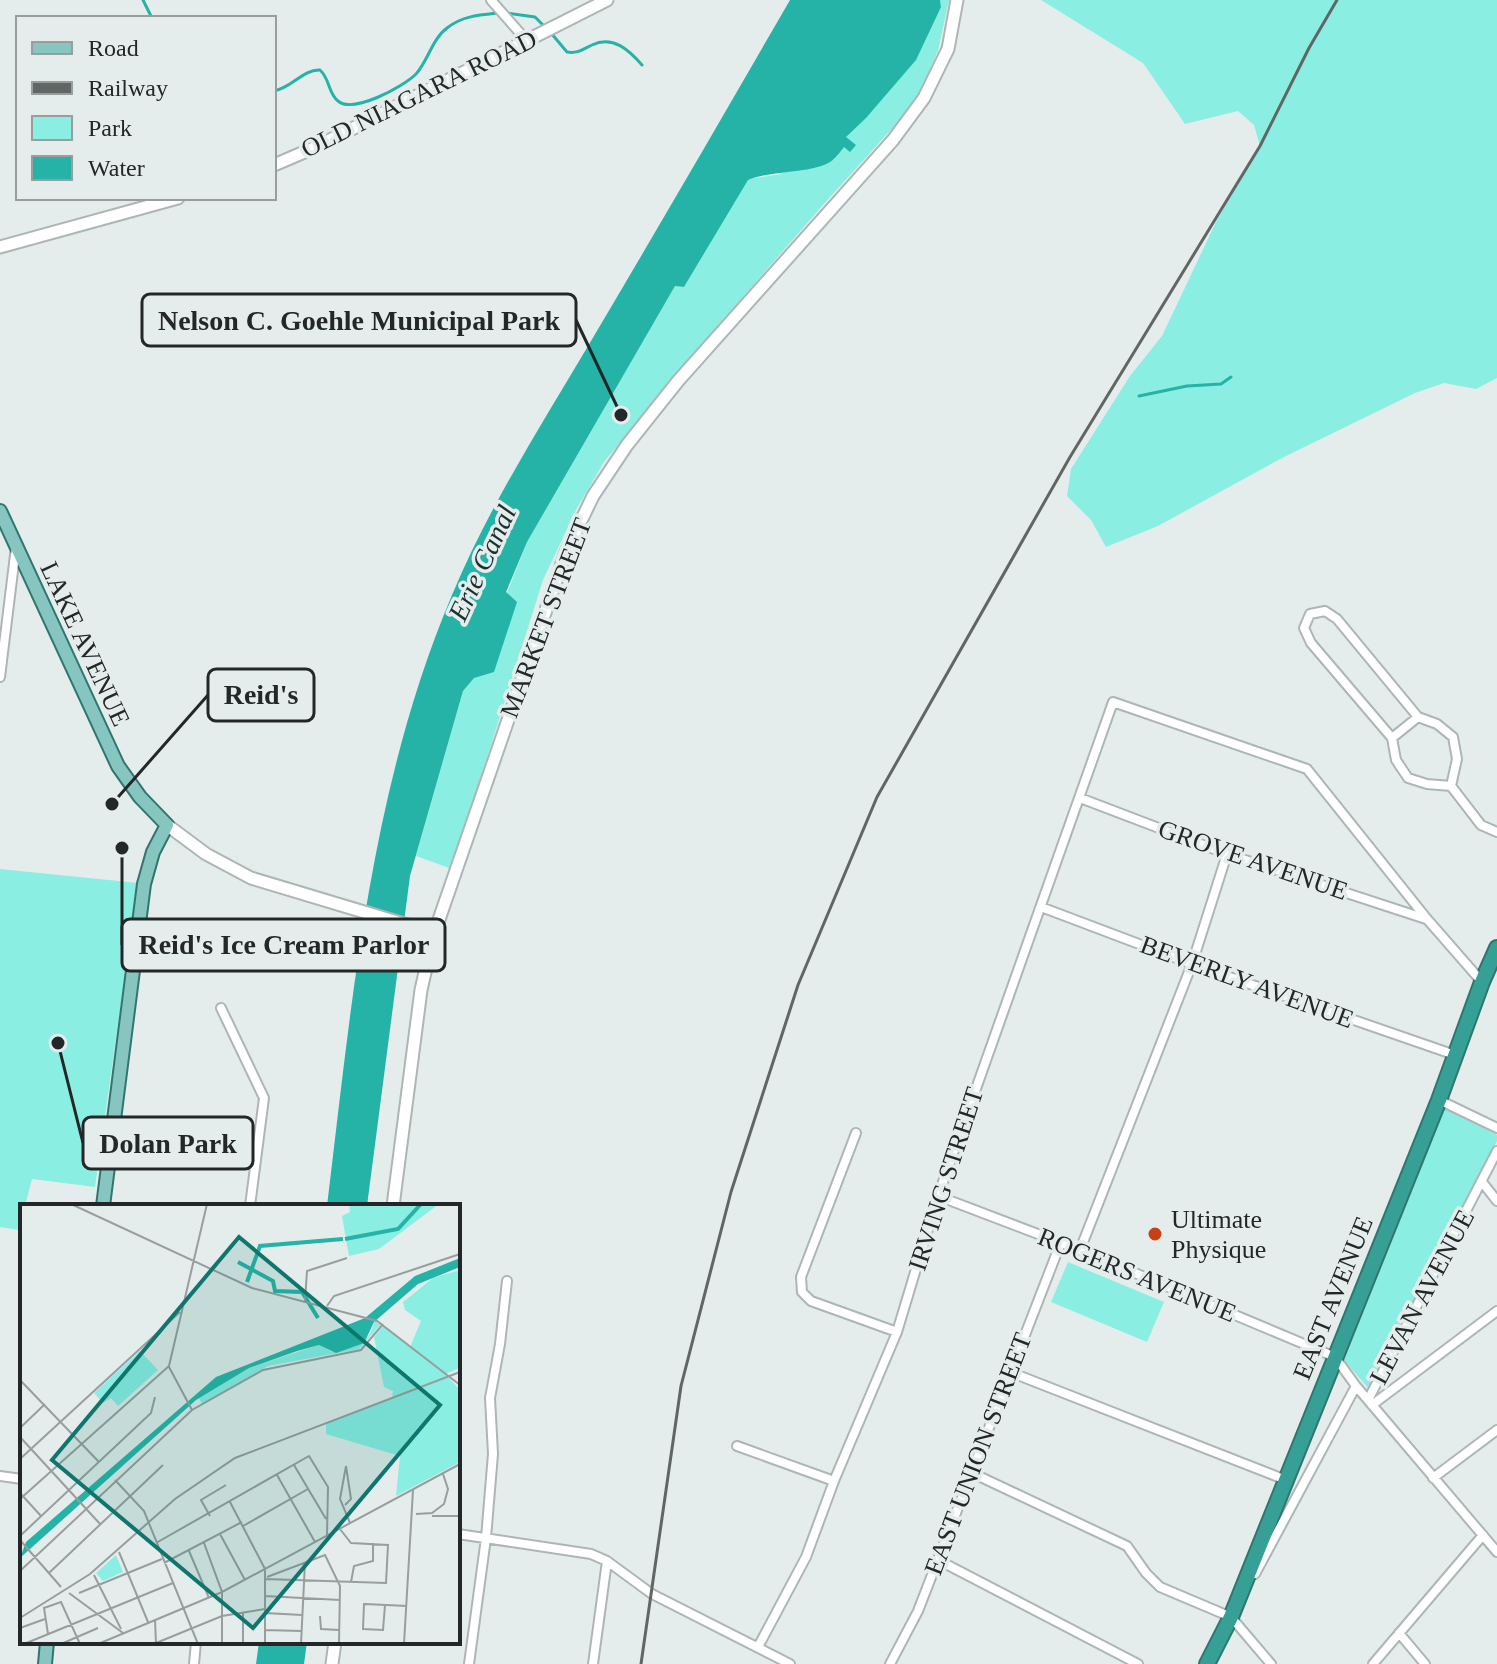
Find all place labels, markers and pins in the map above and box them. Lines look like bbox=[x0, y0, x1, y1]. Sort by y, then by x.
callout: Nelson C. Goehle Municipal Park bbox=[142, 294, 576, 346]
callout: Reid's bbox=[208, 669, 314, 721]
callout: Reid's Ice Cream Parlor bbox=[122, 919, 445, 971]
callout: Dolan Park bbox=[83, 1117, 253, 1169]
place label: Ultimate Physique bbox=[1171, 1205, 1266, 1264]
marker: Ultimate Physique bbox=[1146, 1225, 1164, 1243]

